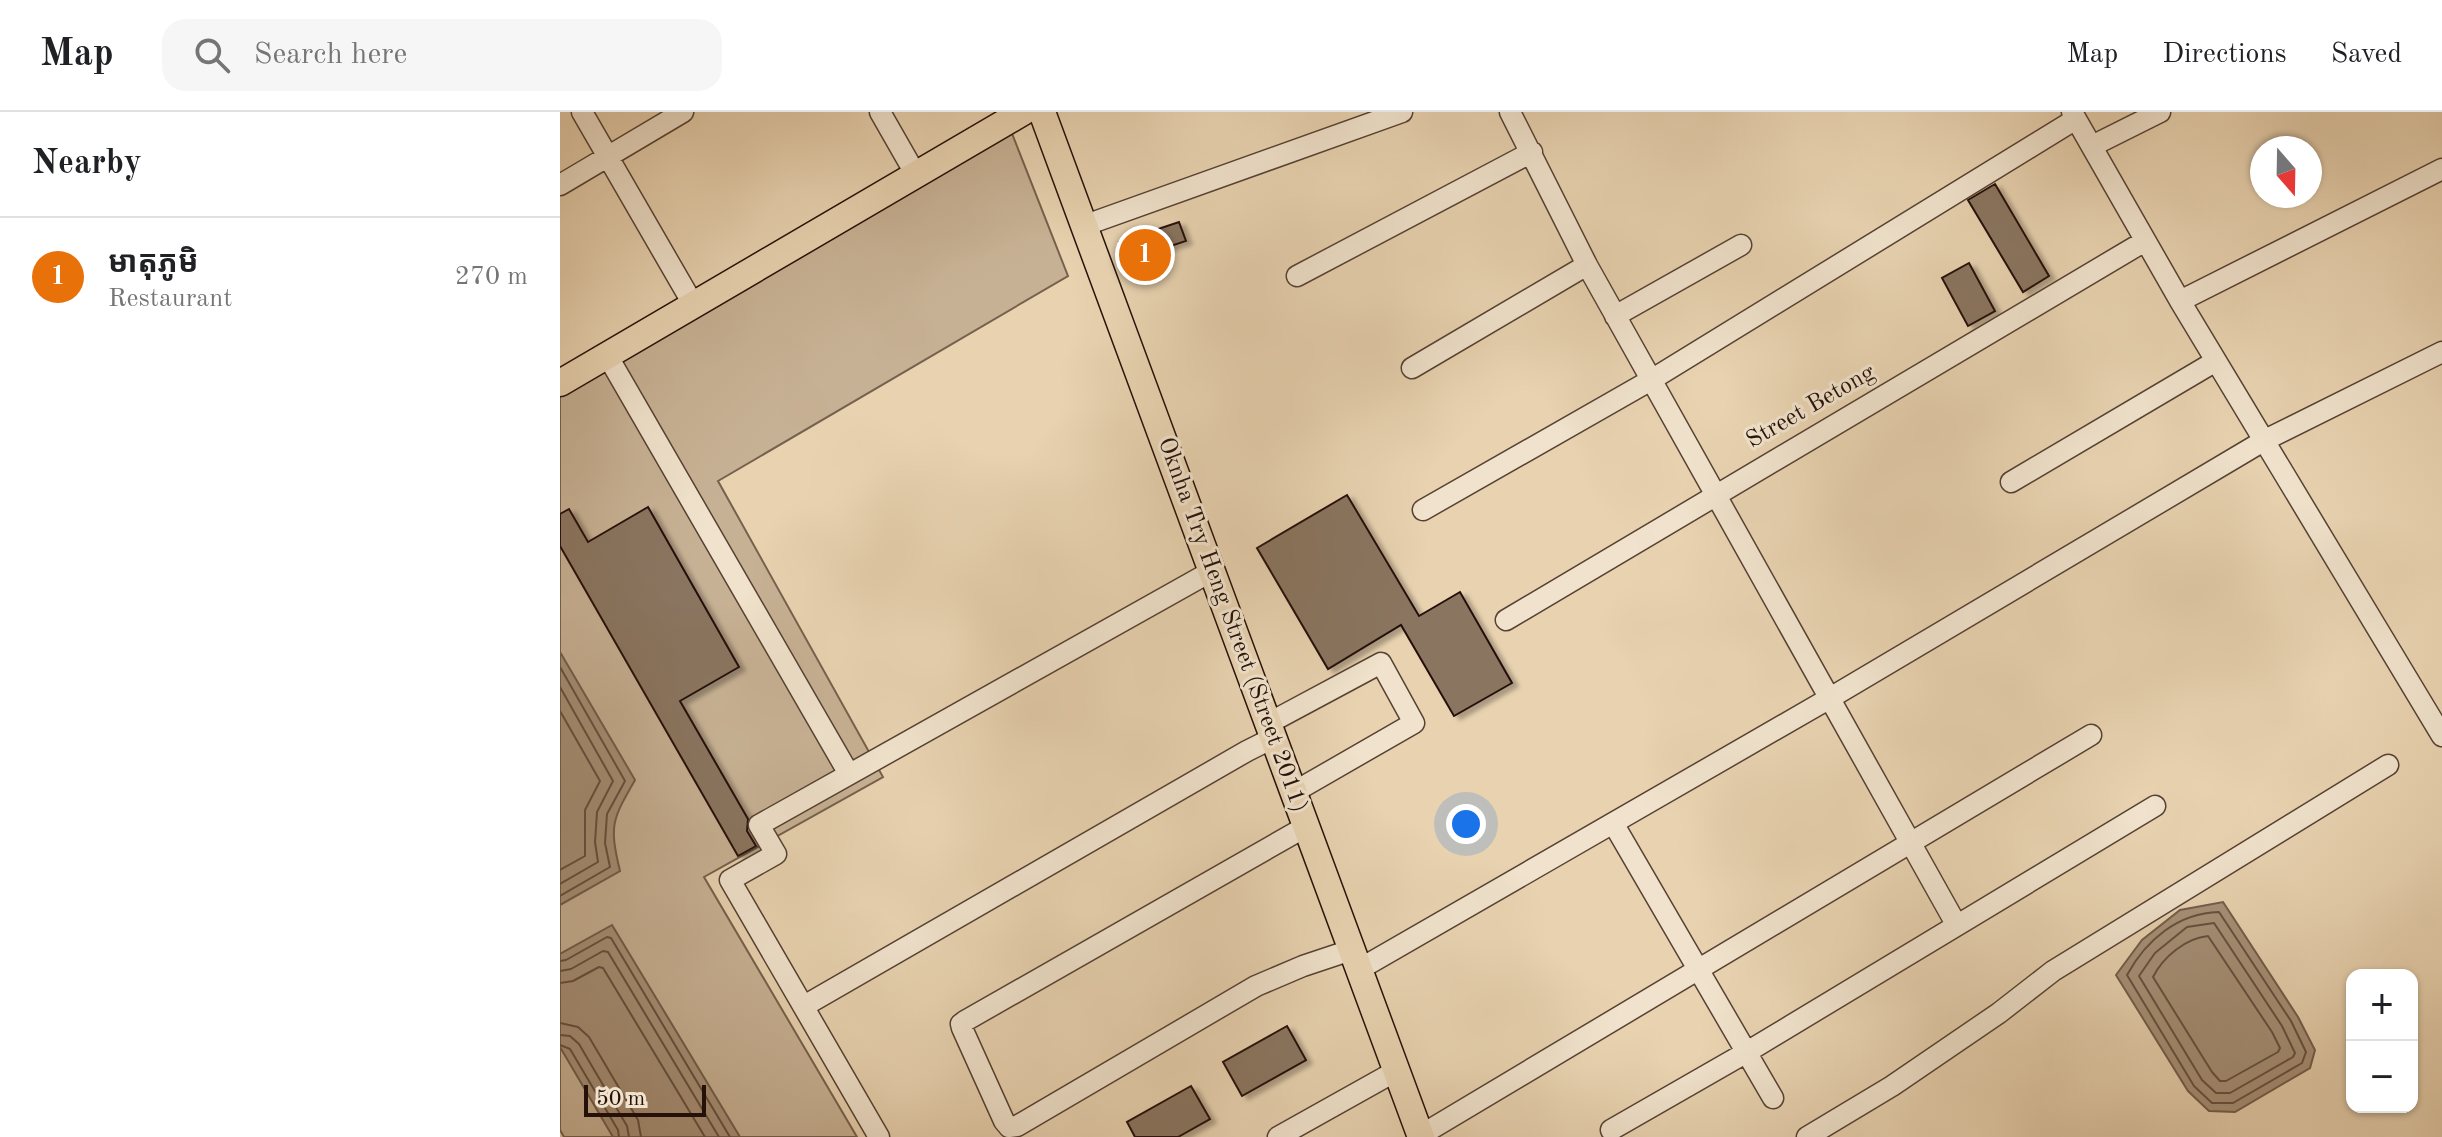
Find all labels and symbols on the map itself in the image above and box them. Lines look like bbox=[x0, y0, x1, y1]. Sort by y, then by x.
north arrow bbox=[2250, 136, 2322, 208]
pin: 1 bbox=[1119, 225, 1171, 285]
street label: Street Betong bbox=[1743, 361, 1879, 453]
street label: Oknha Try Heng Street (Street 2011) bbox=[1153, 434, 1311, 816]
your location bbox=[1446, 804, 1486, 844]
scale bar bbox=[584, 1081, 706, 1117]

